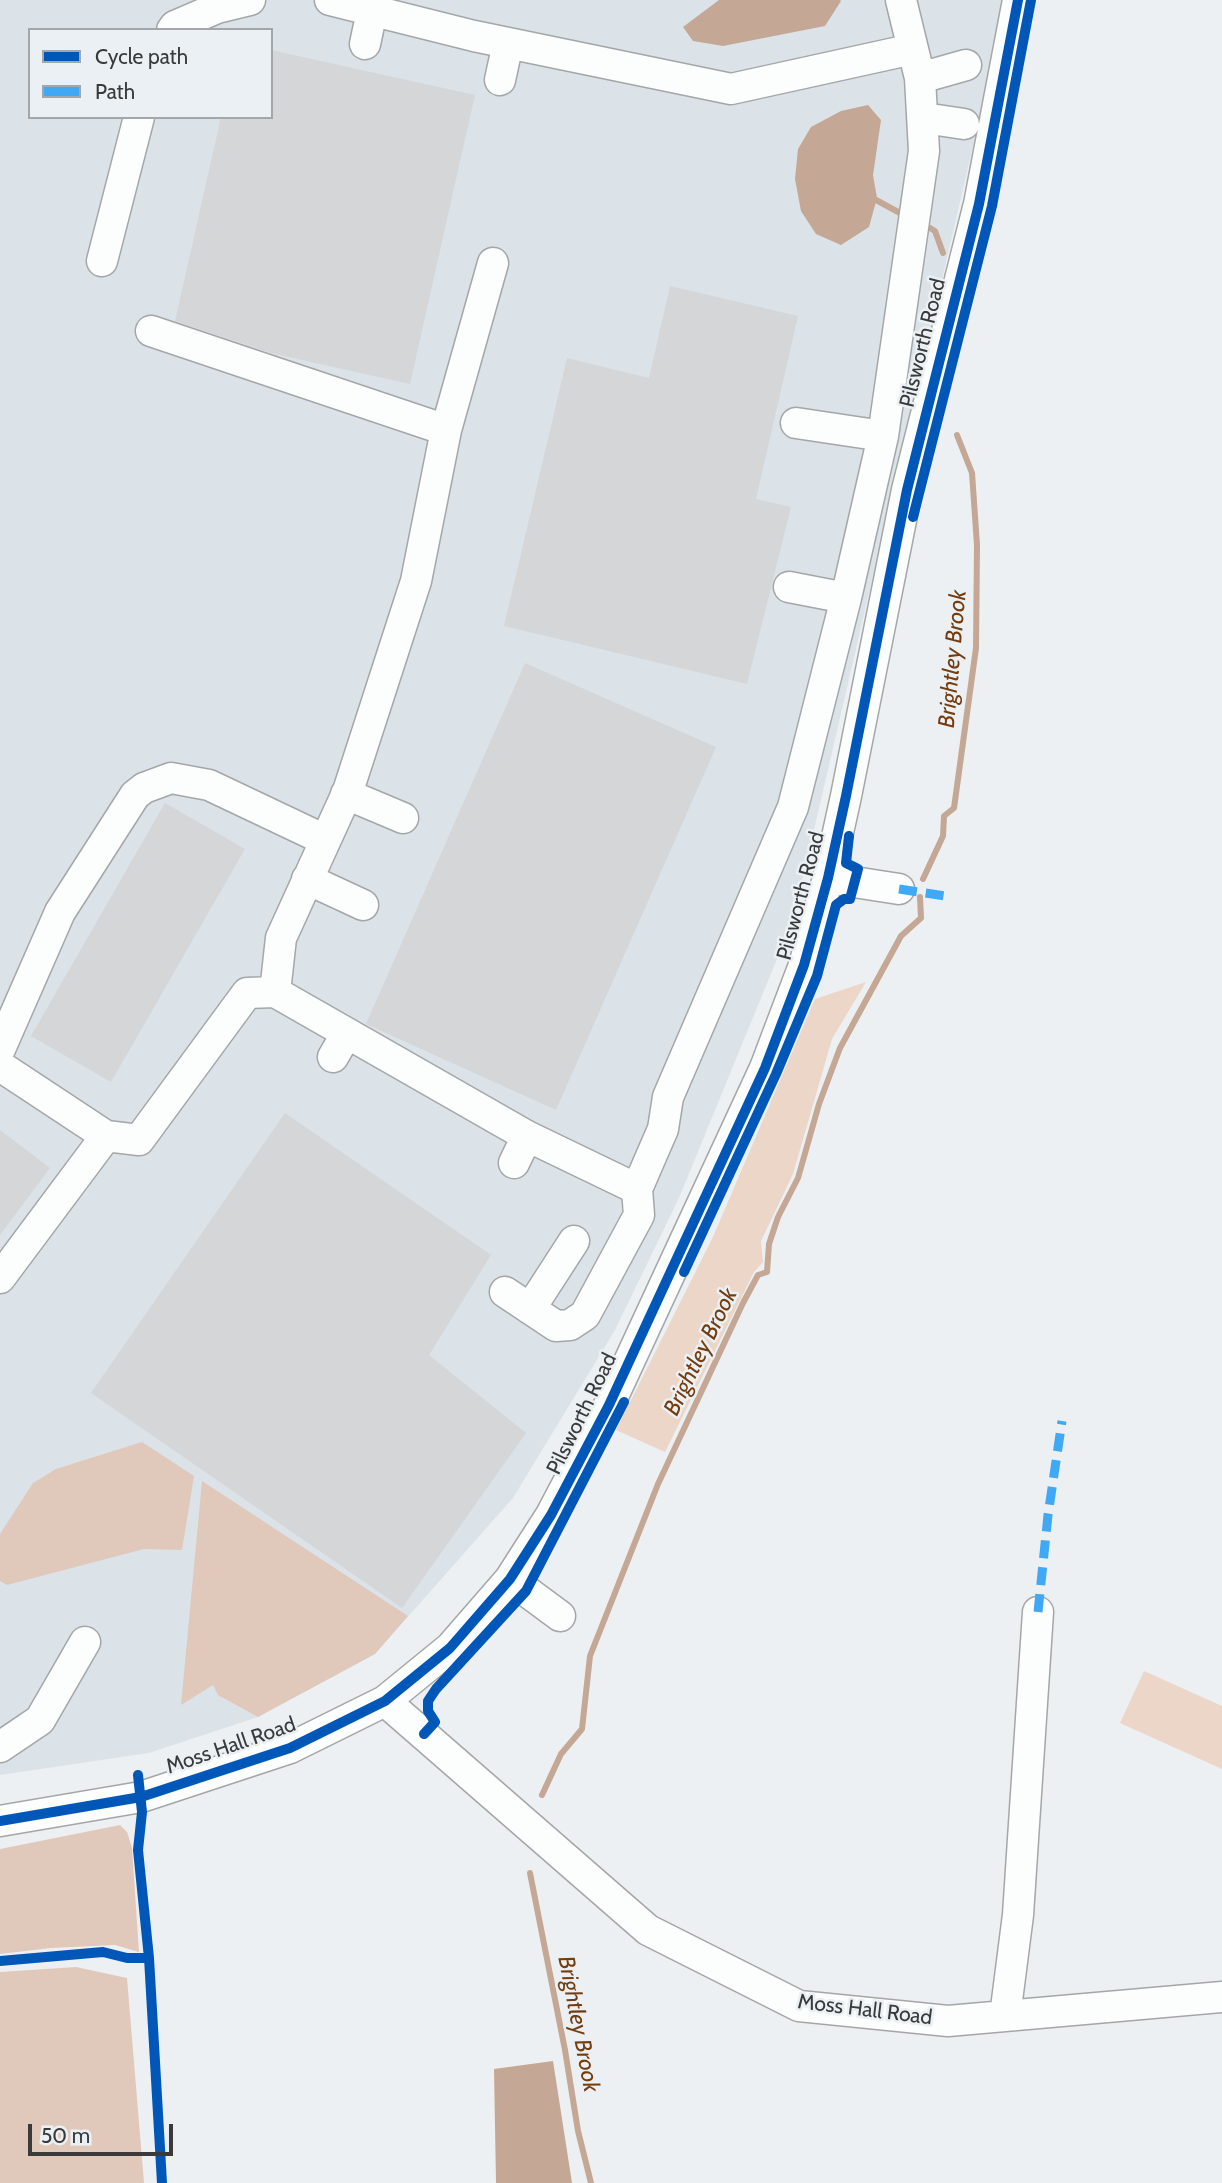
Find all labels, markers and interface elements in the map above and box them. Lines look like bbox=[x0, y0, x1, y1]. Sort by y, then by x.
legend bbox=[28, 28, 273, 119]
text: Cycle path bbox=[95, 44, 188, 69]
text: Path bbox=[95, 79, 135, 104]
street label: Pilsworth Road bbox=[895, 276, 951, 410]
water label: Brightley Brook bbox=[933, 589, 973, 729]
street label: Pilsworth Road bbox=[772, 829, 830, 963]
water label: Brightley Brook bbox=[658, 1284, 744, 1420]
street label: Pilsworth Road bbox=[542, 1349, 622, 1479]
street label: Moss Hall Road bbox=[163, 1712, 299, 1780]
water label: Brightley Brook bbox=[551, 1954, 605, 2094]
street label: Moss Hall Road bbox=[796, 1989, 934, 2031]
scale bar bbox=[32, 2110, 177, 2154]
text: 50 m bbox=[41, 2123, 90, 2148]

